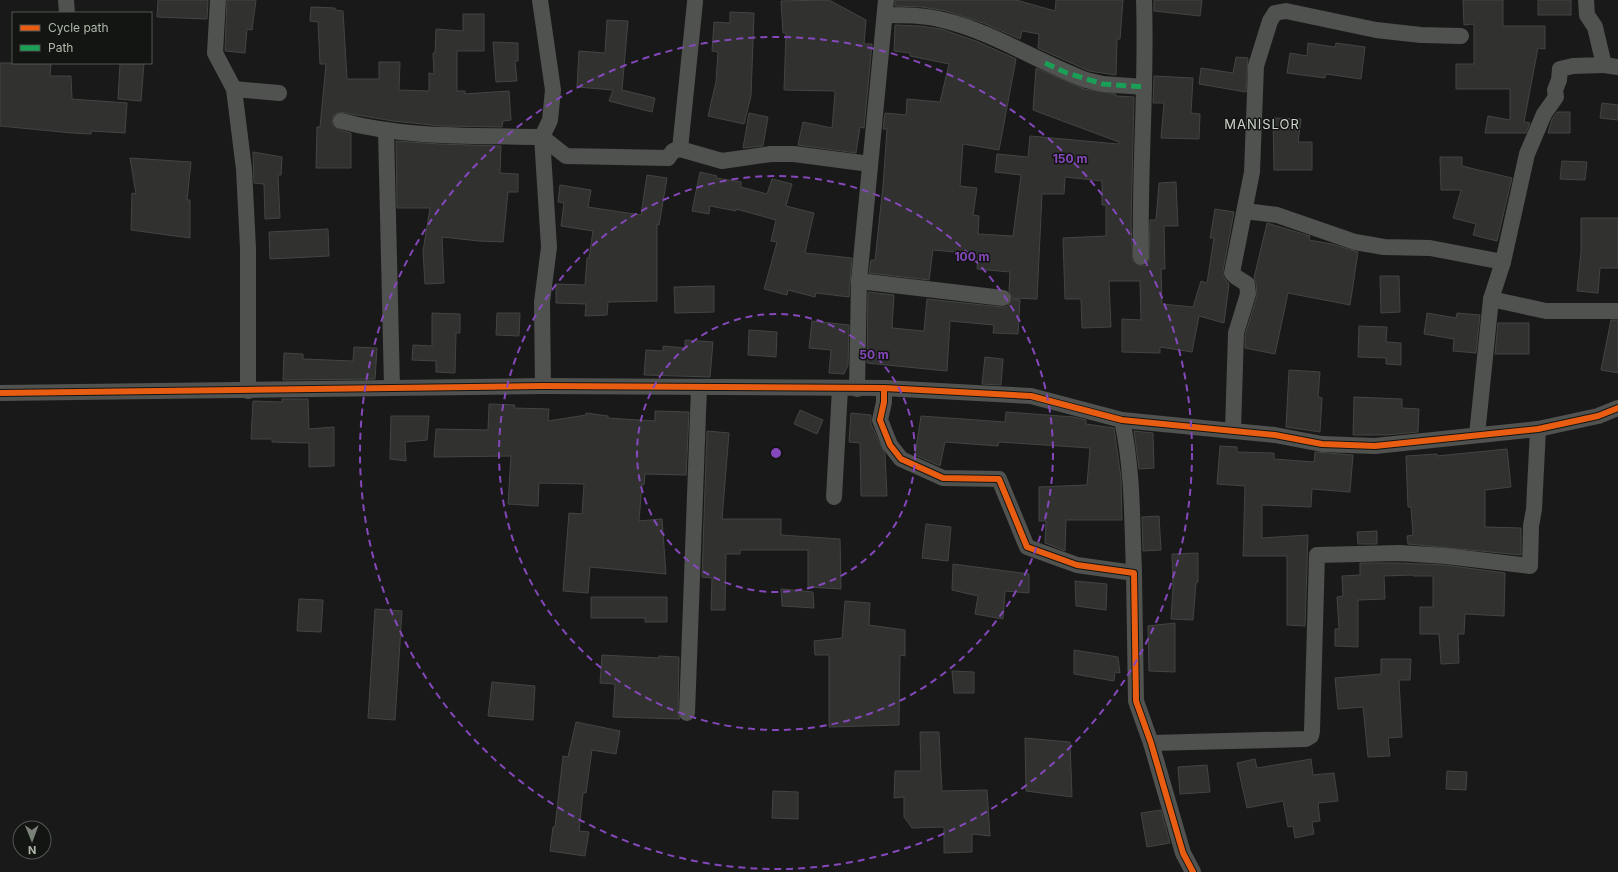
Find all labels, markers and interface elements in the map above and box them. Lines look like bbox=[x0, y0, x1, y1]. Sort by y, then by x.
legend bbox=[12, 12, 152, 64]
text: Cycle path bbox=[48, 20, 109, 35]
text: Path bbox=[48, 40, 73, 55]
district label: MANISLOR bbox=[1224, 116, 1300, 132]
text: 150 m bbox=[1053, 151, 1087, 166]
text: 100 m bbox=[954, 249, 990, 264]
text: 50 m bbox=[859, 347, 889, 362]
centre of rings bbox=[769, 446, 783, 460]
north arrow bbox=[12, 820, 52, 860]
text: N bbox=[28, 843, 36, 857]

